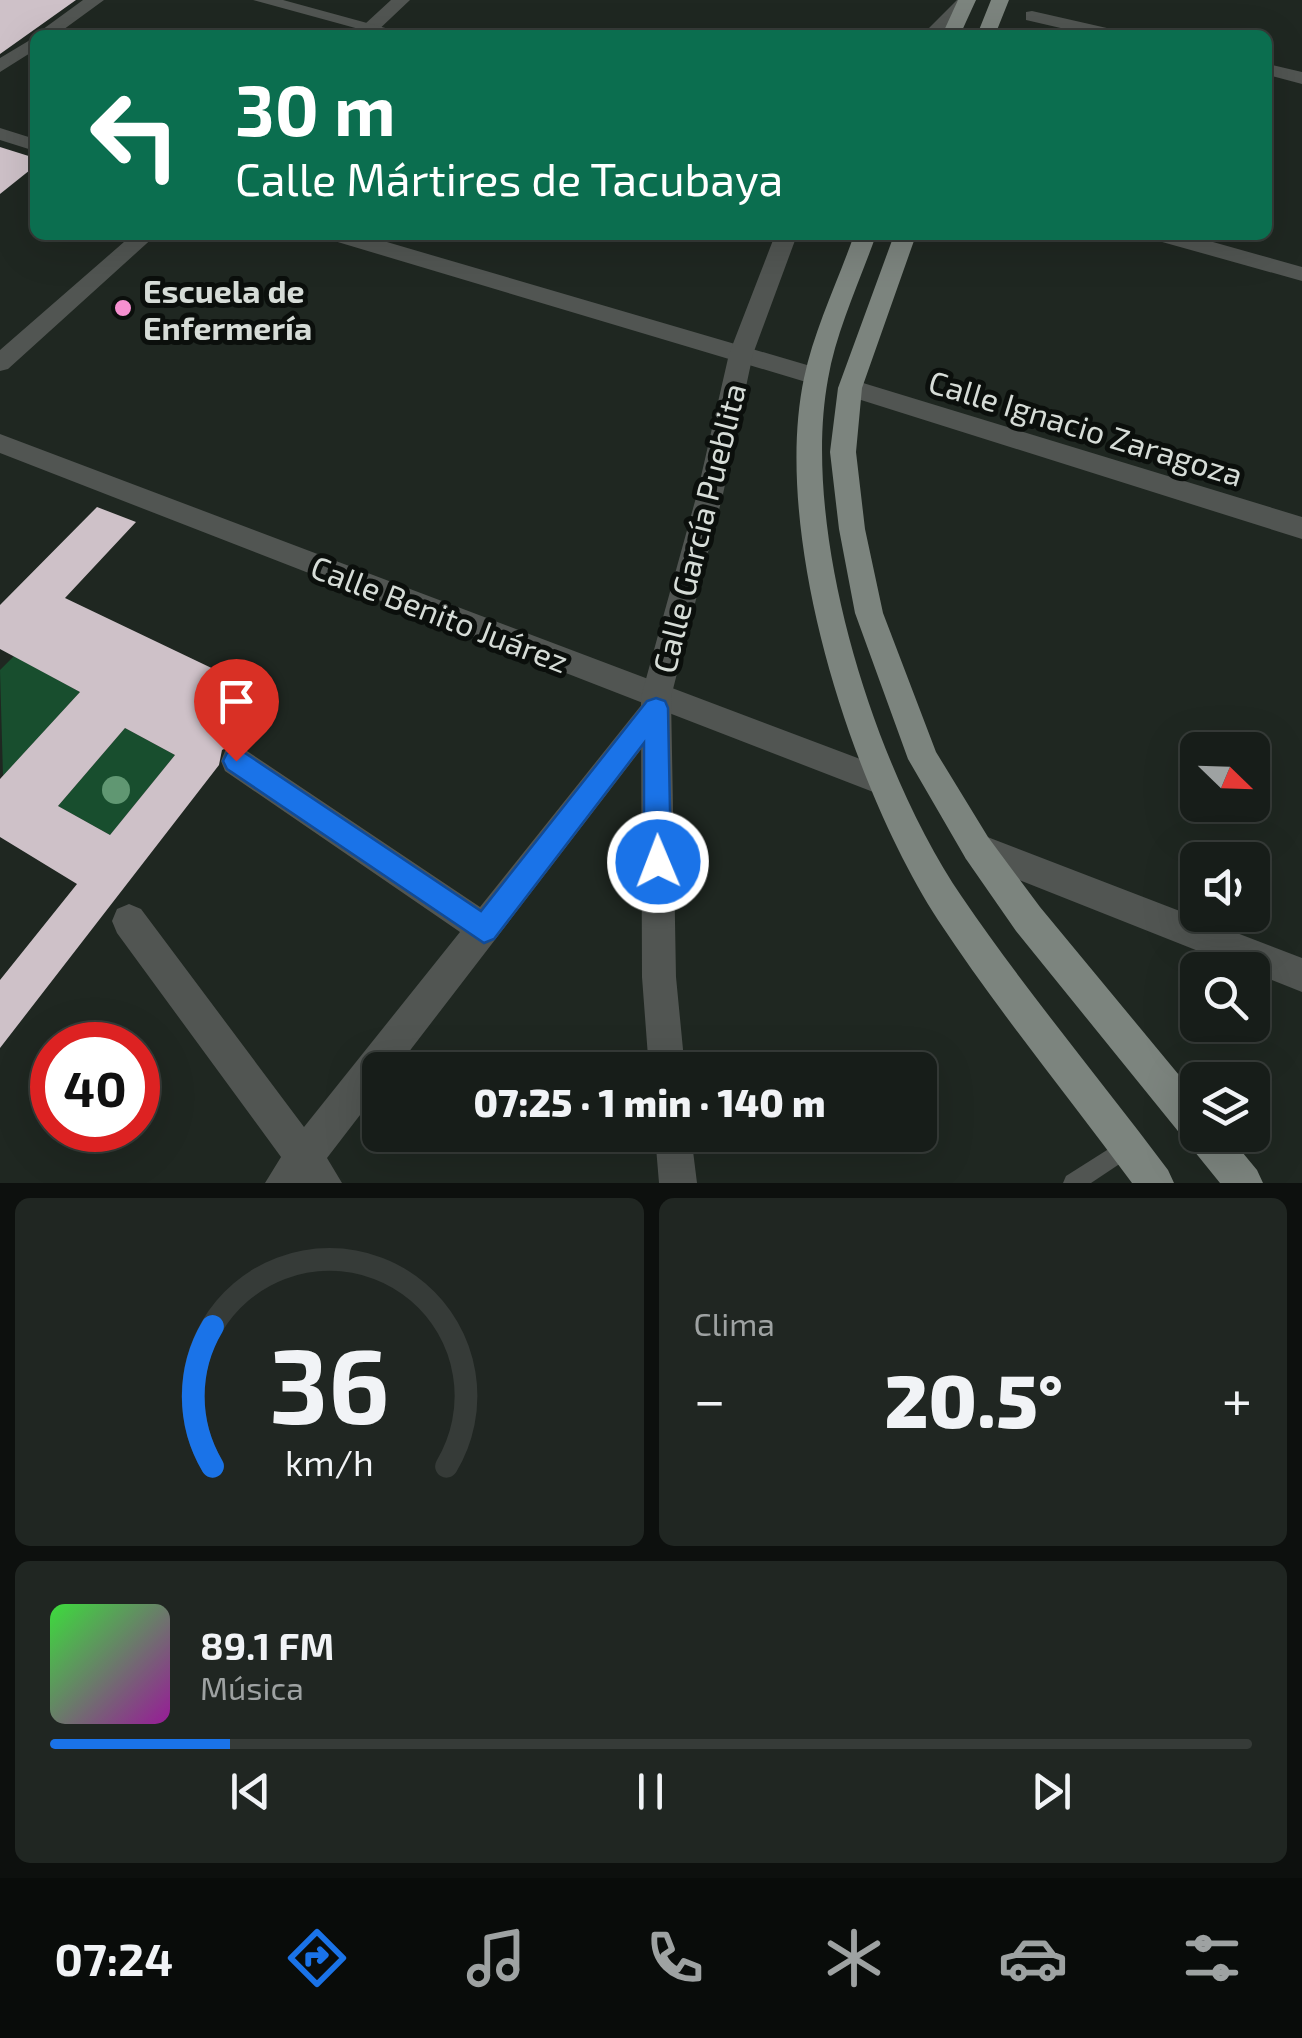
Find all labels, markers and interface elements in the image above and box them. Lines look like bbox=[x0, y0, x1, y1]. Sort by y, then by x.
text: 30 m bbox=[235, 66, 396, 150]
icon: left bbox=[70, 70, 200, 200]
text: Calle Mártires de Tacubaya bbox=[235, 151, 783, 205]
place label: Escuela de Enfermería bbox=[143, 271, 312, 346]
marker: Escuela de Enfermería bbox=[112, 297, 134, 319]
street label: Calle Ignacio Zaragoza bbox=[924, 361, 1248, 493]
street label: Calle García Pueblita bbox=[644, 379, 752, 677]
street label: Calle Benito Juárez bbox=[306, 546, 574, 680]
pin bbox=[194, 659, 279, 762]
icon: arrive bbox=[209, 674, 264, 729]
north arrow bbox=[1180, 732, 1270, 822]
map controls bbox=[1180, 732, 1270, 1152]
position arrow bbox=[606, 810, 710, 914]
button: sound bbox=[1180, 842, 1270, 932]
button: search bbox=[1180, 952, 1270, 1042]
speed limit sign: 40 bbox=[30, 1022, 160, 1152]
button: layers bbox=[1180, 1062, 1270, 1152]
text: 07:25 · 1 min · 140 m bbox=[474, 1079, 825, 1125]
text: Clima bbox=[694, 1304, 775, 1342]
text: 36 bbox=[269, 1320, 389, 1445]
text: 20.5° bbox=[884, 1353, 1063, 1443]
text: − bbox=[694, 1365, 726, 1431]
text: + bbox=[1222, 1365, 1252, 1431]
text: km/h bbox=[285, 1440, 374, 1483]
text: 89.1 FM bbox=[200, 1622, 334, 1668]
text: Música bbox=[200, 1668, 304, 1706]
icon: previous bbox=[223, 1764, 278, 1819]
icon: pause bbox=[623, 1764, 678, 1819]
icon: next bbox=[1024, 1764, 1079, 1819]
icon: directions bbox=[282, 1923, 352, 1993]
icon: music bbox=[461, 1923, 531, 1993]
icon: phone bbox=[640, 1923, 710, 1993]
icon: climate bbox=[819, 1923, 889, 1993]
icon: car bbox=[998, 1923, 1068, 1993]
icon: filters bbox=[1177, 1923, 1247, 1993]
text: 07:24 bbox=[55, 1931, 173, 1985]

